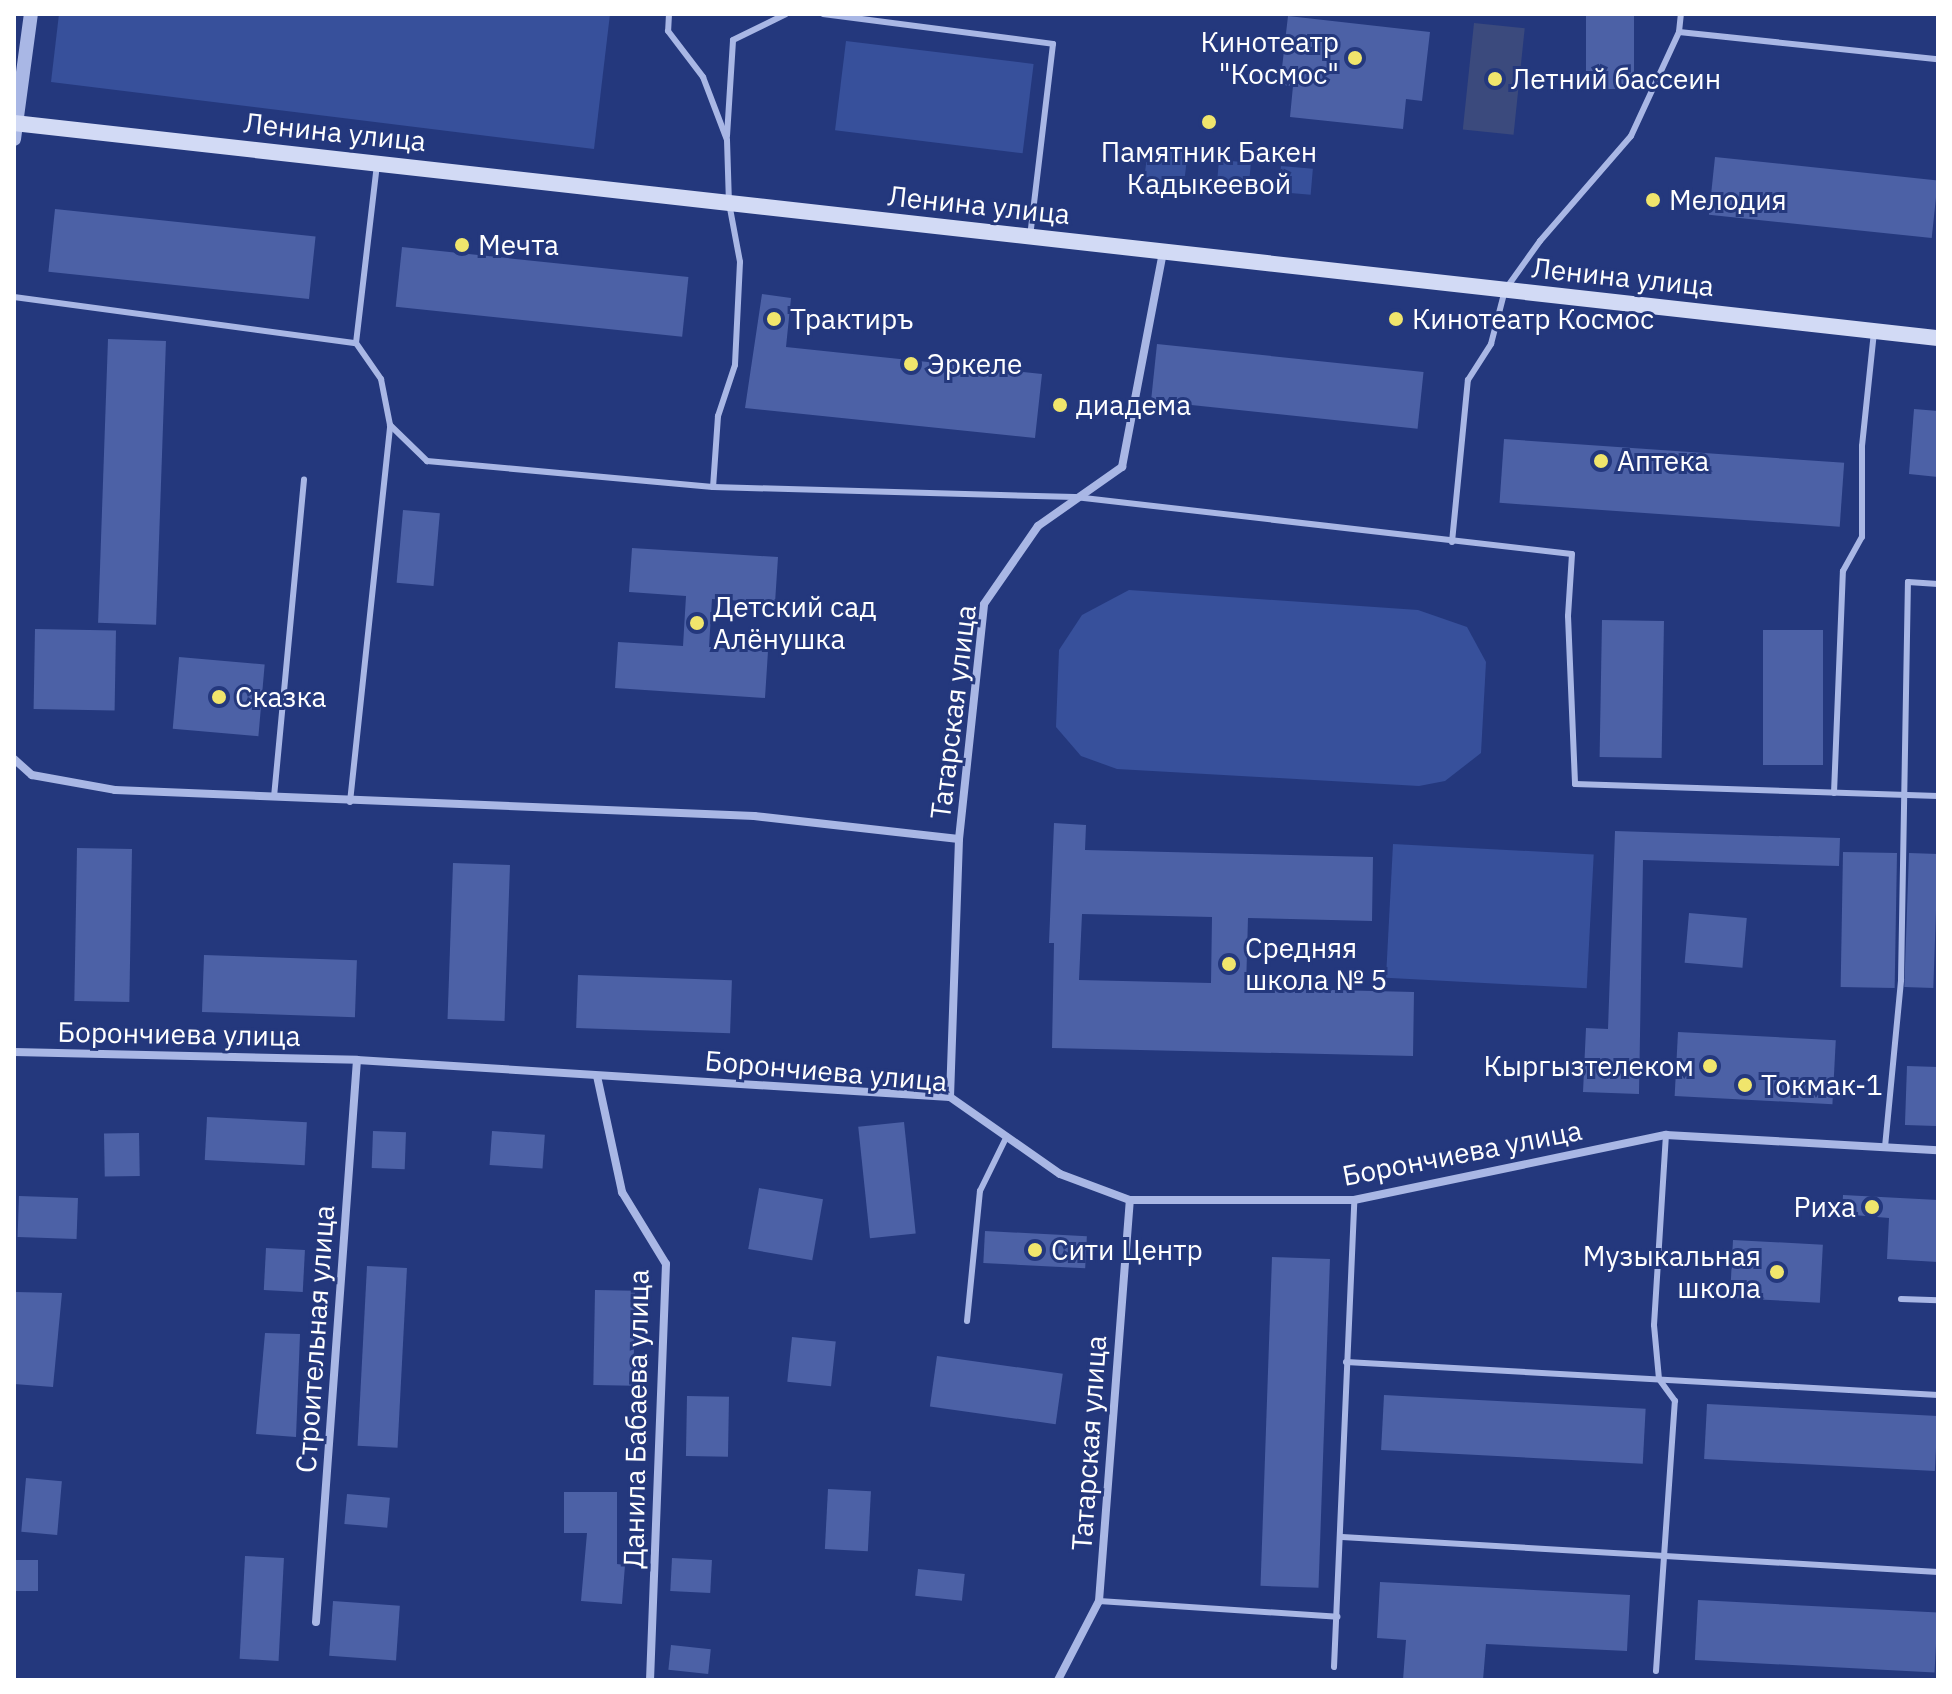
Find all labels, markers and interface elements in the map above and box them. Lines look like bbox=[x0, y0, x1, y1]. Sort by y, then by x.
place label: Кинотеатр "Космос" bbox=[1200, 25, 1339, 91]
marker: Кинотеатр "Космос" bbox=[1346, 49, 1364, 67]
place label: Летний бассеин bbox=[1511, 62, 1721, 96]
marker: Летний бассеин bbox=[1486, 70, 1504, 88]
street label: Ленина улица bbox=[242, 106, 428, 158]
marker: Памятник Бакен Кадыкеевой bbox=[1200, 113, 1218, 131]
place label: Памятник Бакен Кадыкеевой bbox=[1101, 135, 1317, 201]
street label: Ленина улица bbox=[886, 179, 1072, 231]
place label: Мелодия bbox=[1669, 183, 1787, 217]
marker: Мелодия bbox=[1644, 191, 1662, 209]
place label: Мечта bbox=[478, 228, 559, 262]
marker: Мечта bbox=[453, 236, 471, 254]
street label: Ленина улица bbox=[1530, 251, 1716, 303]
place label: Трактиръ bbox=[790, 302, 913, 336]
place label: Кинотеатр Космос bbox=[1412, 302, 1654, 336]
marker: Трактиръ bbox=[765, 310, 783, 328]
marker: Кинотеатр Космос bbox=[1387, 310, 1405, 328]
place label: Эркеле bbox=[927, 347, 1022, 381]
marker: Эркеле bbox=[902, 355, 920, 373]
place label: диадема bbox=[1076, 388, 1191, 422]
marker: диадема bbox=[1051, 396, 1069, 414]
place label: Аптека bbox=[1617, 444, 1709, 478]
marker: Аптека bbox=[1592, 452, 1610, 470]
place label: Детский сад Алёнушка bbox=[713, 590, 876, 656]
street label: Татарская улица bbox=[923, 603, 983, 821]
marker: Детский сад Алёнушка bbox=[688, 614, 706, 632]
place label: Сказка bbox=[235, 680, 327, 714]
marker: Сказка bbox=[210, 688, 228, 706]
place label: Средняя школа № 5 bbox=[1245, 931, 1387, 997]
marker: Средняя школа № 5 bbox=[1220, 955, 1238, 973]
street label: Борончиева улица bbox=[57, 1015, 301, 1053]
street label: Борончиева улица bbox=[703, 1044, 949, 1098]
place label: Кыргызтелеком bbox=[1484, 1049, 1694, 1083]
marker: Кыргызтелеком bbox=[1701, 1057, 1719, 1075]
place label: Токмак-1 bbox=[1761, 1068, 1883, 1102]
marker: Токмак-1 bbox=[1736, 1076, 1754, 1094]
street label: Борончиева улица bbox=[1339, 1113, 1585, 1193]
place label: Риха bbox=[1794, 1190, 1856, 1224]
marker: Риха bbox=[1863, 1198, 1881, 1216]
street label: Строительная улица bbox=[289, 1204, 341, 1474]
place label: Сити Центр bbox=[1051, 1233, 1203, 1267]
place label: Музыкальная школа bbox=[1583, 1239, 1761, 1305]
marker: Сити Центр bbox=[1026, 1241, 1044, 1259]
marker: Музыкальная школа bbox=[1768, 1263, 1786, 1281]
street label: Данила Бабаева улица bbox=[617, 1269, 655, 1569]
street label: Татарская улица bbox=[1065, 1334, 1113, 1552]

